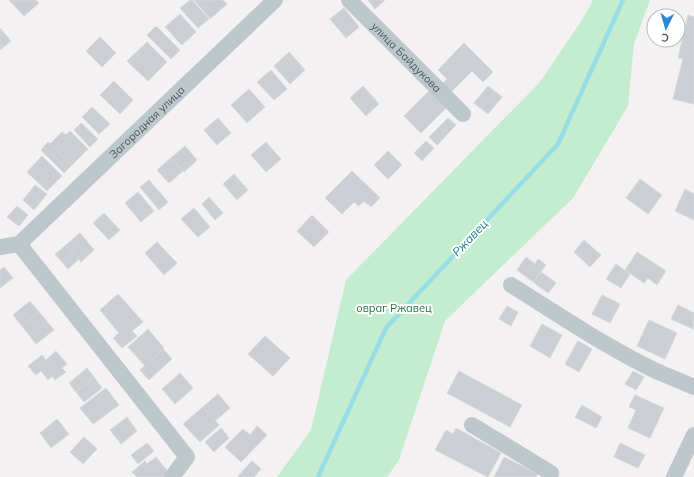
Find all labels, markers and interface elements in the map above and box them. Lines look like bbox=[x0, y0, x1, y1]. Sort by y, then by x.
north arrow bbox=[646, 8, 686, 48]
street label: улица Байдукова bbox=[368, 19, 444, 95]
text: С bbox=[660, 31, 669, 45]
street label: Загородная улица bbox=[106, 83, 188, 161]
water label: Ржавец bbox=[449, 216, 491, 259]
park label: овраг Ржавец bbox=[356, 301, 432, 315]

